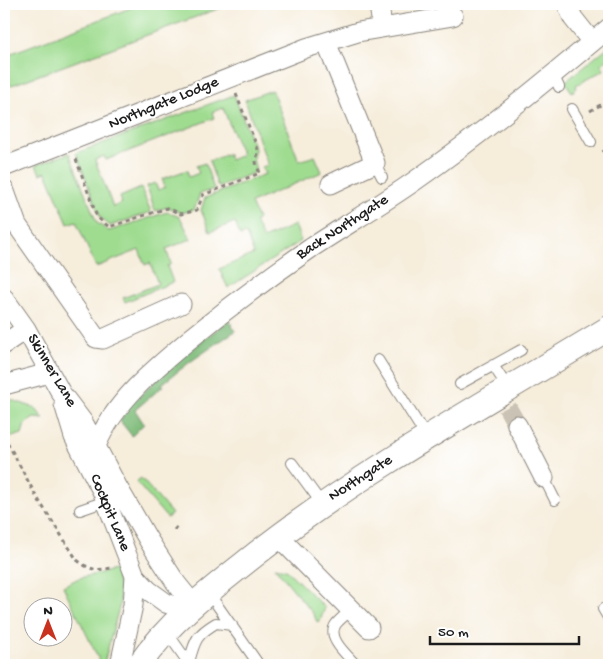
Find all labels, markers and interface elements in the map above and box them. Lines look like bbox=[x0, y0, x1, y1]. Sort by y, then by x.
street label: Northgate Lodge bbox=[106, 73, 222, 135]
street label: Back Northgate bbox=[293, 191, 393, 265]
street label: Skinner Lane bbox=[22, 331, 81, 411]
street label: Northgate bbox=[326, 451, 397, 507]
street label: Cockpit Lane bbox=[84, 472, 134, 555]
north arrow bbox=[22, 596, 72, 646]
text: N bbox=[43, 603, 53, 620]
scale bar bbox=[430, 614, 579, 646]
text: 50 m bbox=[438, 624, 469, 642]

